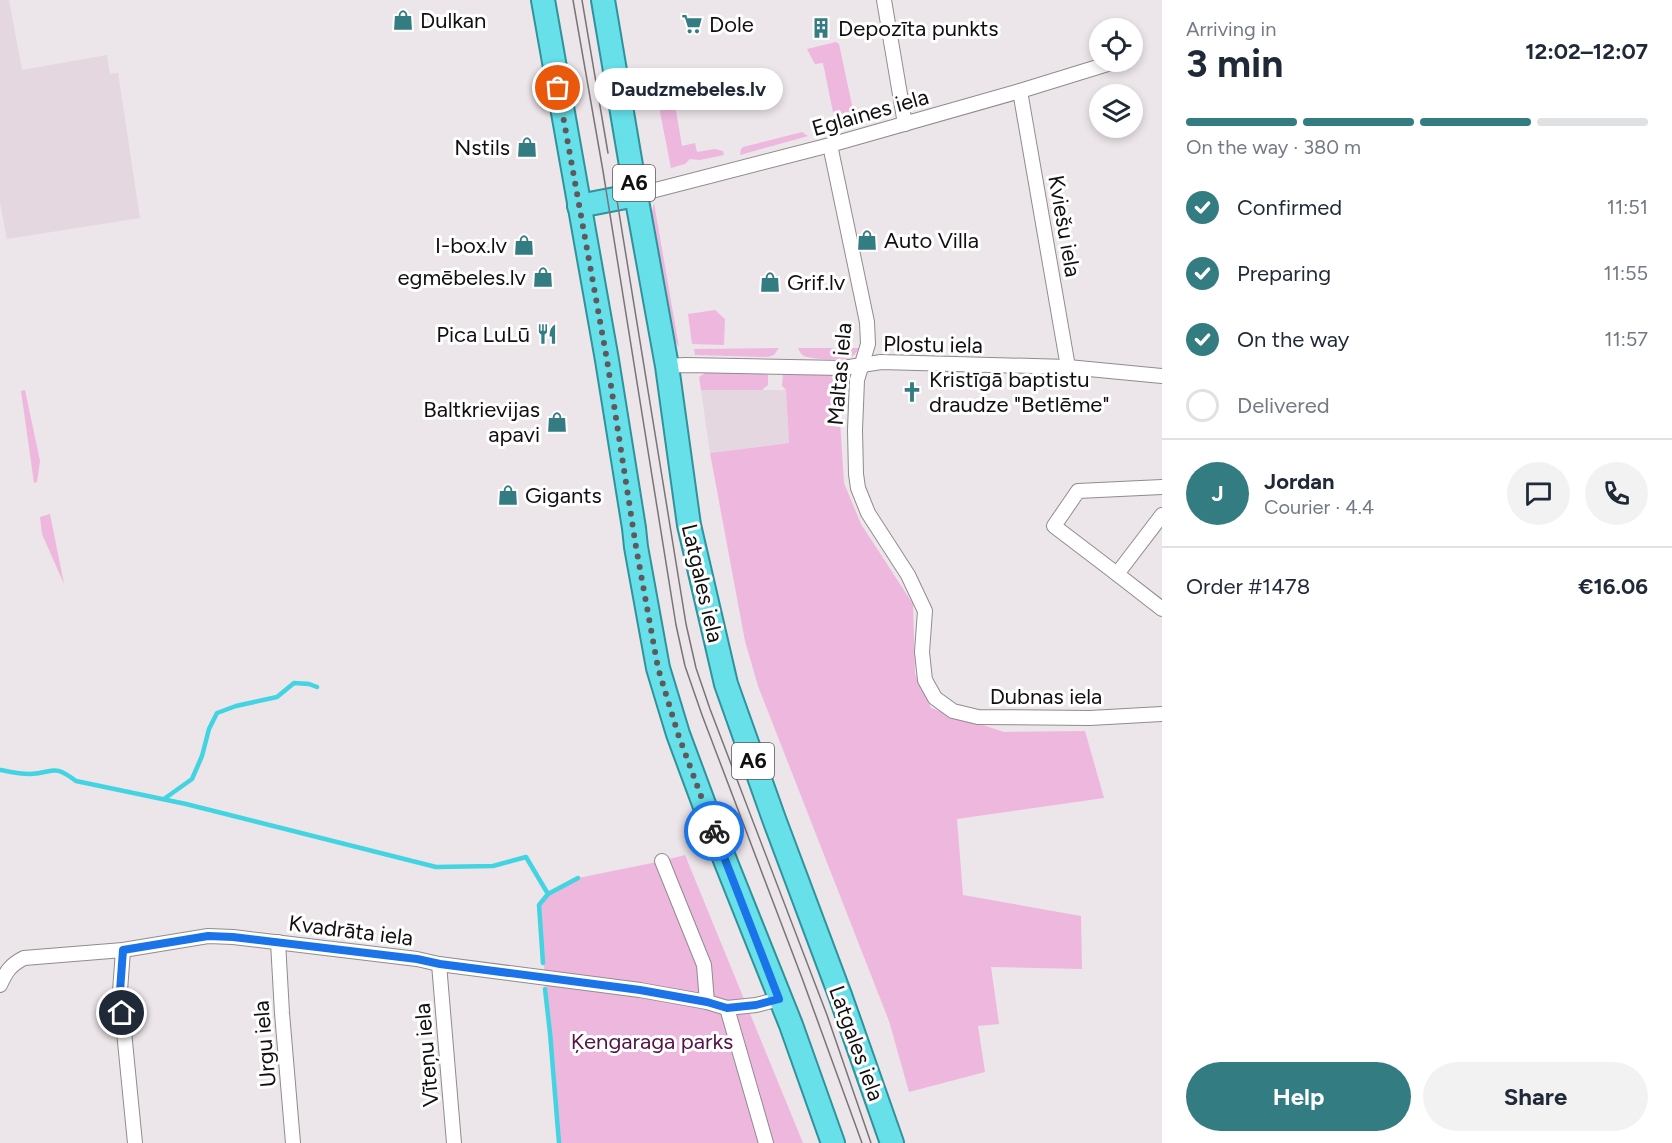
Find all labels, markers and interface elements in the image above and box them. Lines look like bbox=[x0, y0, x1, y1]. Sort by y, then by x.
place label: Dulkan bbox=[420, 7, 486, 34]
shop icon: Dulkan bbox=[391, 8, 415, 32]
place label: Dole bbox=[709, 11, 754, 38]
supermarket icon: Dole bbox=[680, 12, 704, 36]
place label: Depozīta punkts bbox=[838, 15, 999, 42]
building icon: Depozīta punkts bbox=[809, 16, 833, 40]
text: Arriving in bbox=[1186, 17, 1276, 41]
map controls bbox=[1089, 18, 1143, 138]
button: locate bbox=[1089, 18, 1143, 72]
text: 12:02–12:07 bbox=[1525, 38, 1648, 65]
text: 3 min bbox=[1186, 40, 1283, 87]
pin bbox=[532, 62, 583, 113]
callout: Daudzmebeles.lv bbox=[594, 67, 783, 109]
icon: bag bbox=[541, 71, 574, 104]
text: Daudzmebeles.lv bbox=[611, 77, 766, 101]
street label: Eglaines iela bbox=[809, 83, 932, 142]
button: layers bbox=[1089, 84, 1143, 138]
place label: Nstils bbox=[454, 134, 510, 161]
shop icon: Nstils bbox=[515, 135, 539, 159]
text: On the way · 380 m bbox=[1186, 135, 1361, 159]
road number: A6 bbox=[613, 165, 655, 201]
street label: Kviešu iela bbox=[1042, 173, 1087, 279]
icon: check bbox=[1186, 191, 1219, 224]
text: Confirmed bbox=[1237, 194, 1342, 221]
text: 11:51 bbox=[1607, 195, 1648, 219]
place label: Auto Villa bbox=[884, 227, 979, 254]
shop icon: Auto Villa bbox=[855, 228, 879, 252]
place label: I-box.lv bbox=[435, 232, 508, 259]
shop icon: I-box.lv bbox=[512, 233, 536, 257]
icon: check bbox=[1186, 257, 1219, 290]
text: Preparing bbox=[1237, 260, 1331, 287]
text: 11:55 bbox=[1603, 261, 1648, 285]
place label: egmēbeles.lv bbox=[397, 264, 527, 291]
shop icon: egmēbeles.lv bbox=[531, 265, 555, 289]
place label: Grif.lv bbox=[787, 269, 846, 296]
shop icon: Grif.lv bbox=[758, 270, 782, 294]
place label: Pica LuLū bbox=[436, 321, 530, 348]
restaurant icon: Pica LuLū bbox=[535, 322, 559, 346]
street label: Maltas iela bbox=[822, 322, 857, 427]
icon: check bbox=[1186, 323, 1219, 356]
text: On the way bbox=[1237, 326, 1349, 353]
text: 11:57 bbox=[1604, 327, 1648, 351]
street label: Plostu iela bbox=[883, 330, 983, 359]
place label: Kristīgā baptistu draudze "Betlēme" bbox=[929, 366, 1109, 418]
church icon: Kristīgā baptistu draudze "Betlēme" bbox=[900, 380, 924, 404]
text: Delivered bbox=[1237, 392, 1330, 419]
place label: Baltkrievijas apavi bbox=[423, 396, 540, 448]
shop icon: Baltkrievijas apavi bbox=[545, 410, 569, 434]
button: chat bbox=[1507, 462, 1570, 525]
button: phone bbox=[1585, 462, 1648, 525]
text: Jordan bbox=[1264, 468, 1335, 495]
text: J bbox=[1211, 480, 1224, 507]
place label: Gigants bbox=[525, 482, 602, 509]
shop icon: Gigants bbox=[496, 483, 520, 507]
text: Courier · 4.4 bbox=[1264, 495, 1374, 519]
street label: Latgales iela bbox=[676, 521, 729, 645]
text: Order #1478 bbox=[1186, 573, 1310, 600]
text: €16.06 bbox=[1578, 573, 1648, 600]
street label: Dubnas iela bbox=[990, 683, 1102, 710]
road number: A6 bbox=[732, 743, 774, 779]
courier bbox=[684, 801, 744, 861]
icon: bike bbox=[698, 815, 731, 848]
street label: Kvadrāta iela bbox=[287, 909, 415, 952]
street label: Latgales iela bbox=[823, 982, 890, 1105]
pin bbox=[96, 987, 147, 1038]
icon: home bbox=[105, 996, 138, 1029]
street label: Urgu iela bbox=[247, 1000, 282, 1088]
street label: Vīteņu iela bbox=[409, 1002, 444, 1108]
park label: Ķengaraga parks bbox=[571, 1028, 733, 1055]
button: Help bbox=[1186, 1062, 1411, 1131]
button: Share bbox=[1423, 1062, 1648, 1131]

